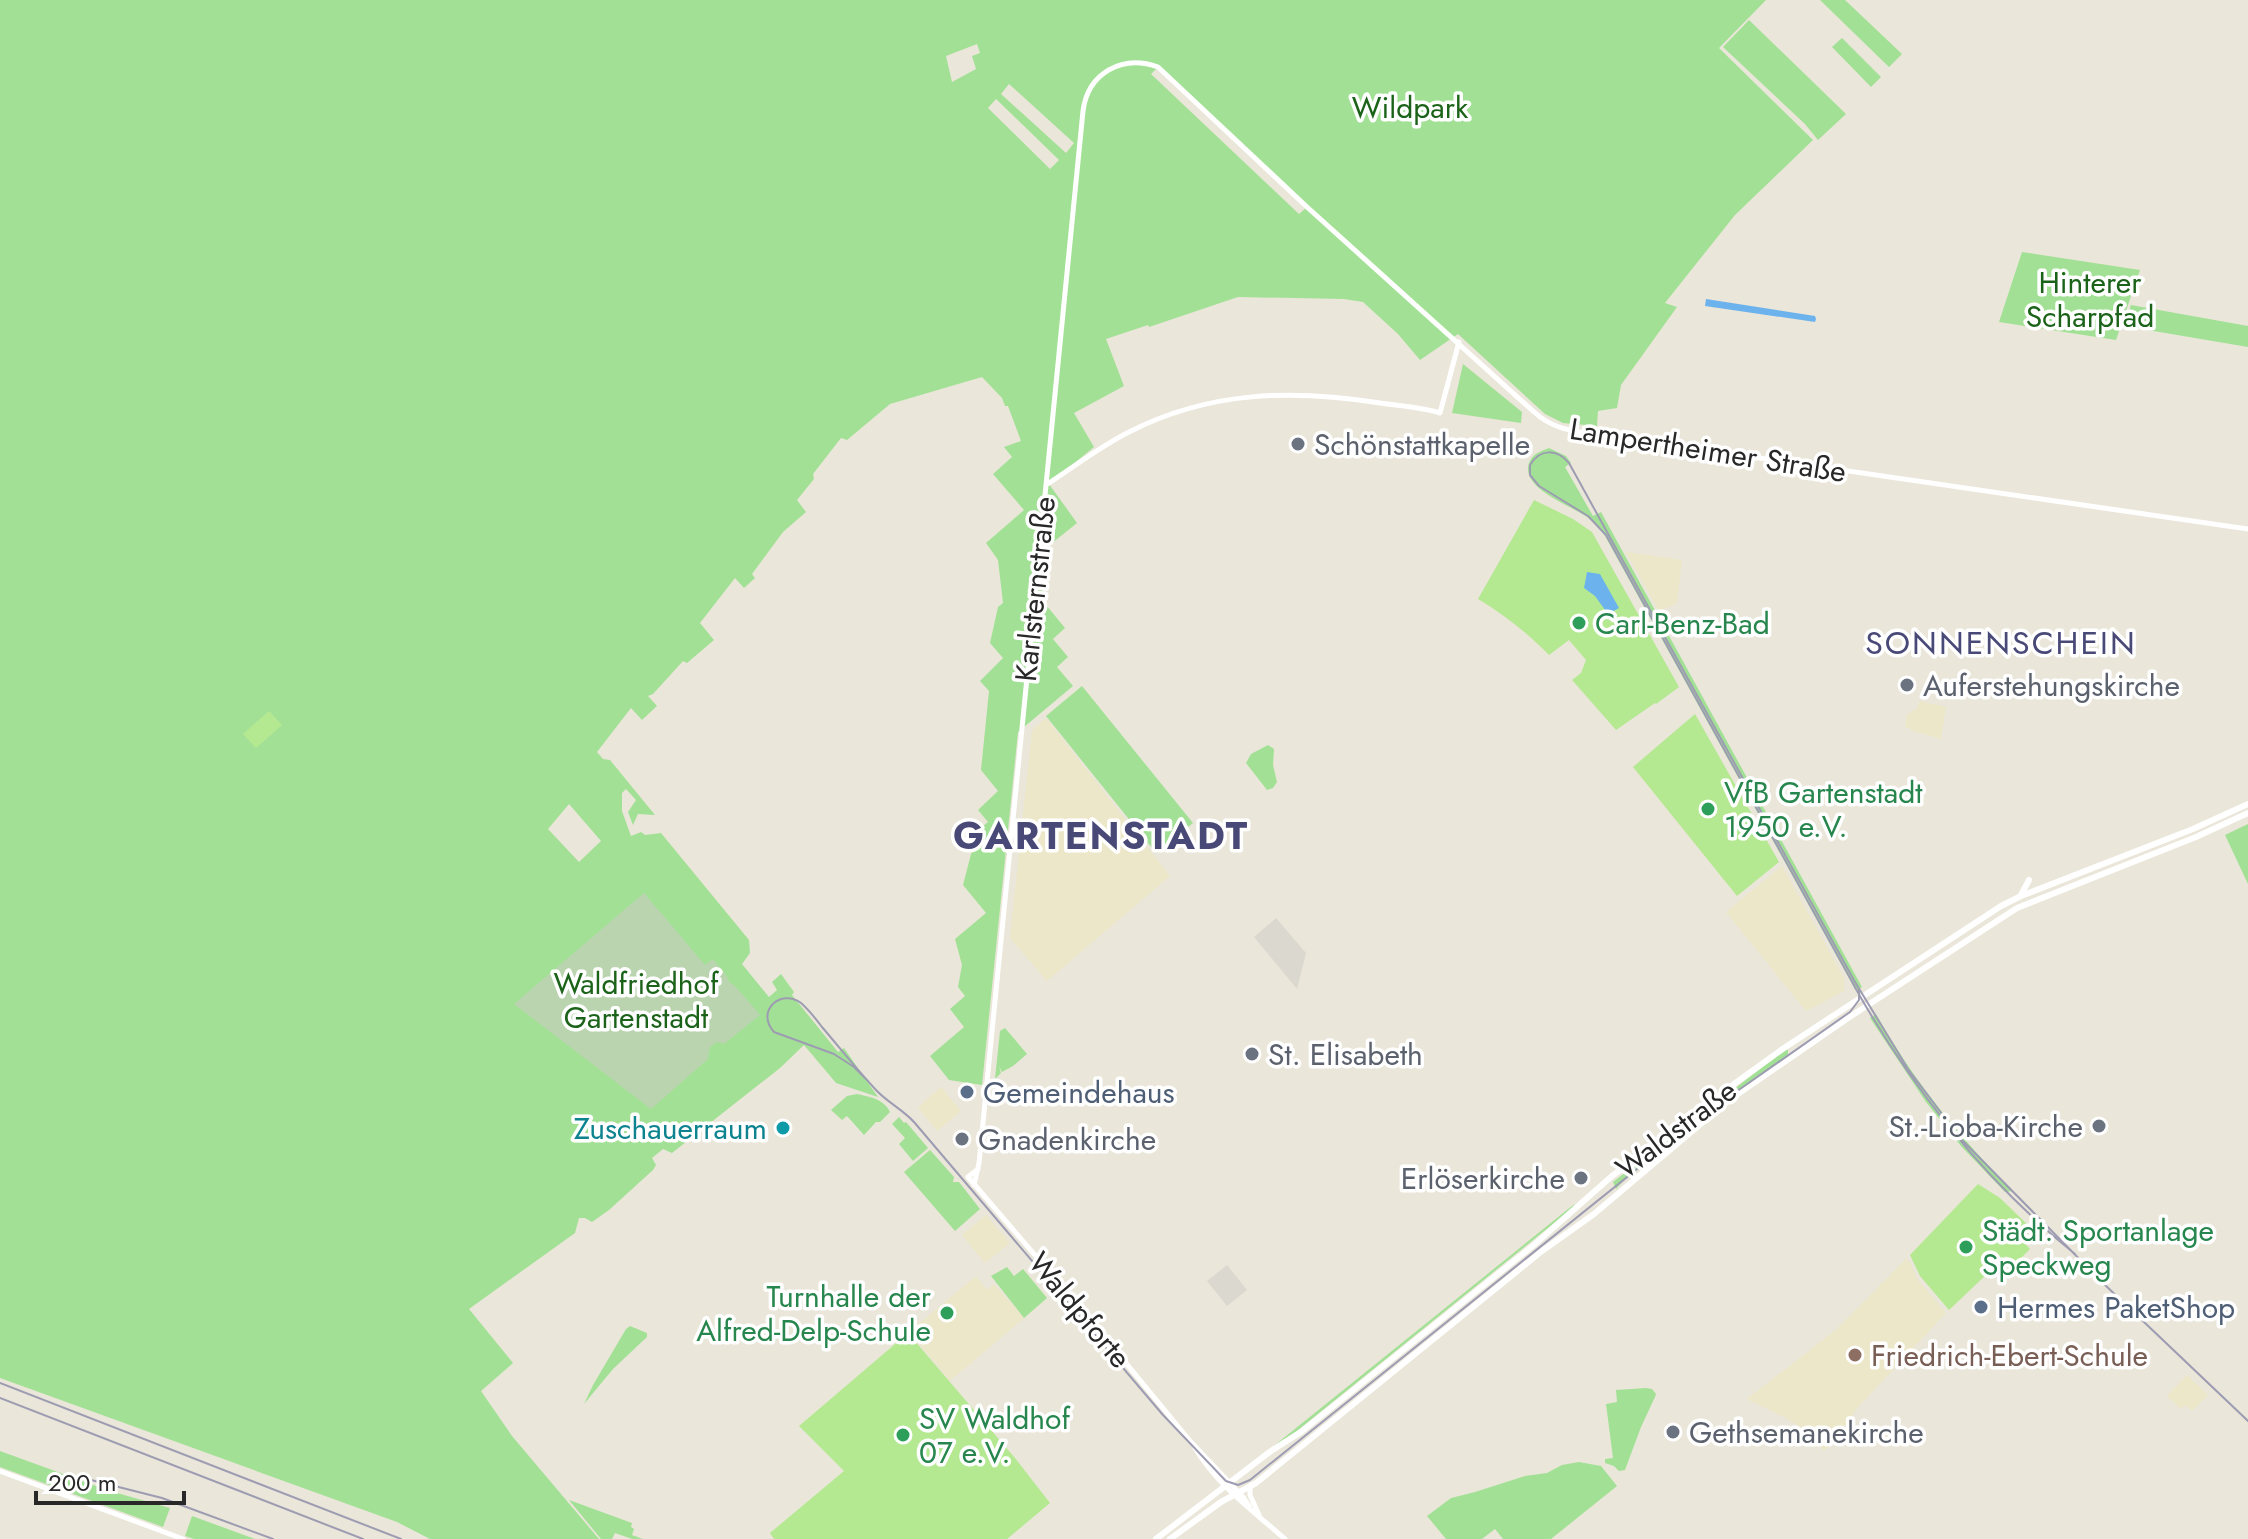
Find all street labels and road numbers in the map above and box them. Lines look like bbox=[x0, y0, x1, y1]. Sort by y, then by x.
street label: Lampertheimer Straße bbox=[1567, 407, 1849, 493]
street label: Karlsternstraße bbox=[1004, 494, 1066, 684]
street label: Waldstraße bbox=[1607, 1069, 1745, 1189]
street label: Waldpforte bbox=[1018, 1243, 1142, 1377]

